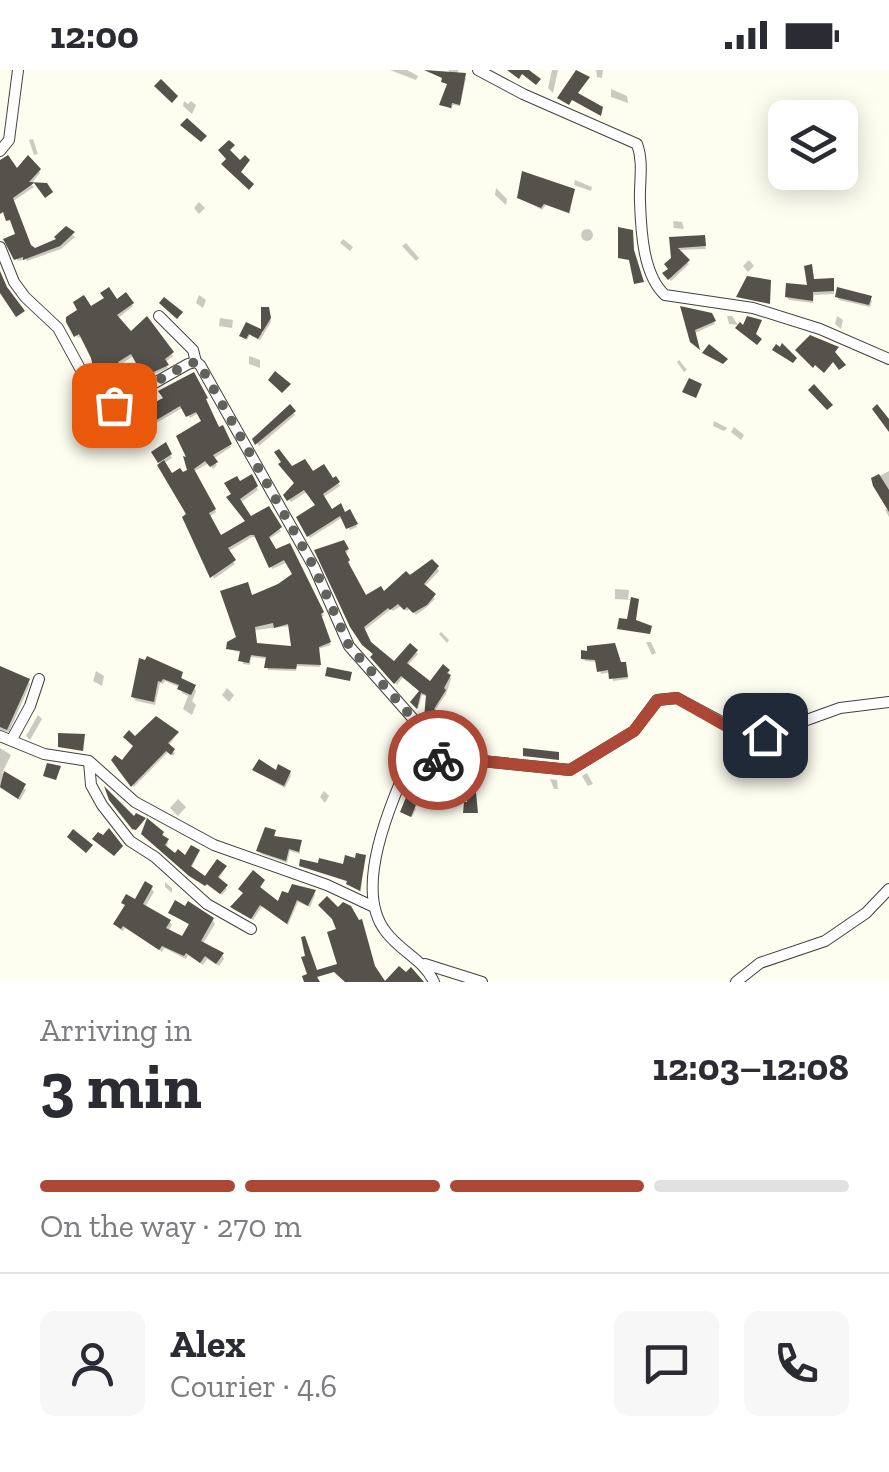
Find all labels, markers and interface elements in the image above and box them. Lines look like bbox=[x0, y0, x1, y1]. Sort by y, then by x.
text: 12:00 bbox=[50, 12, 139, 58]
map controls bbox=[768, 100, 858, 190]
button: layers bbox=[768, 100, 858, 190]
pin bbox=[72, 363, 157, 448]
icon: bag bbox=[87, 378, 142, 433]
pin bbox=[723, 693, 808, 778]
icon: home bbox=[738, 708, 793, 763]
courier bbox=[388, 710, 488, 810]
icon: bike bbox=[411, 733, 466, 788]
text: Arriving in bbox=[40, 1011, 192, 1049]
text: 12:03–12:08 bbox=[653, 1044, 849, 1090]
text: 3 min bbox=[40, 1047, 202, 1125]
text: On the way · 270 m bbox=[40, 1207, 302, 1245]
button: person bbox=[40, 1311, 145, 1416]
button: chat bbox=[614, 1311, 719, 1416]
button: phone bbox=[744, 1311, 849, 1416]
text: Alex bbox=[170, 1321, 246, 1367]
text: Courier · 4.6 bbox=[170, 1367, 337, 1405]

